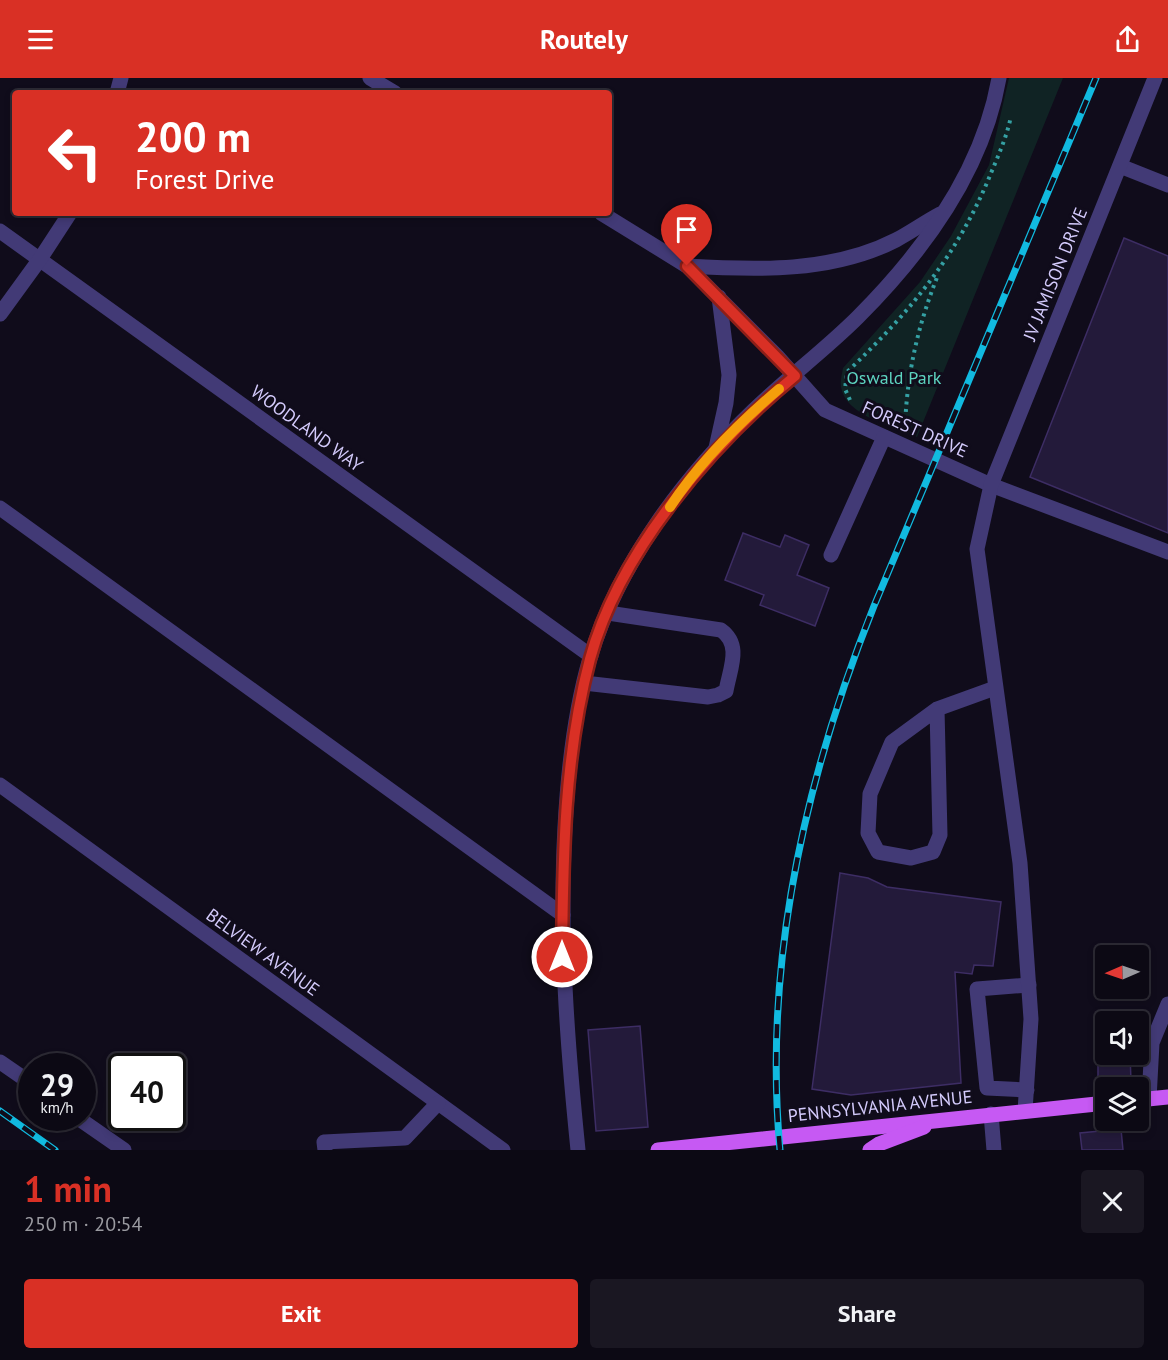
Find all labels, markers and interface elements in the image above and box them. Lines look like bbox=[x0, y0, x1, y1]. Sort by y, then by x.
text: Routely bbox=[540, 22, 628, 56]
icon: menu bbox=[24, 23, 57, 56]
icon: share bbox=[1111, 23, 1144, 56]
text: 200 m bbox=[135, 109, 251, 164]
icon: left bbox=[36, 114, 114, 192]
text: Forest Drive bbox=[135, 162, 275, 196]
pin bbox=[661, 204, 712, 266]
street label: JV JAMISON DRIVE bbox=[1017, 204, 1092, 345]
icon: arrive bbox=[670, 213, 703, 246]
park label: Oswald Park bbox=[847, 366, 942, 389]
street label: WOODLAND WAY bbox=[246, 380, 368, 476]
street label: FOREST DRIVE bbox=[859, 395, 971, 463]
street label: BELVIEW AVENUE bbox=[202, 903, 324, 1001]
position arrow bbox=[530, 925, 594, 989]
north arrow bbox=[1095, 945, 1149, 999]
map controls bbox=[1095, 945, 1149, 1131]
button: sound bbox=[1095, 1011, 1149, 1065]
speed limit sign: 40 bbox=[108, 1053, 186, 1131]
text: 29 bbox=[40, 1065, 74, 1104]
button: layers bbox=[1095, 1077, 1149, 1131]
street label: PENNSYLVANIA AVENUE bbox=[787, 1085, 973, 1127]
text: km/h bbox=[41, 1098, 73, 1117]
text: 1 min bbox=[24, 1165, 112, 1212]
button: close bbox=[1081, 1170, 1144, 1233]
text: 250 m · 20:54 bbox=[24, 1211, 142, 1237]
button: Exit bbox=[24, 1279, 578, 1348]
button: Share bbox=[590, 1279, 1144, 1348]

